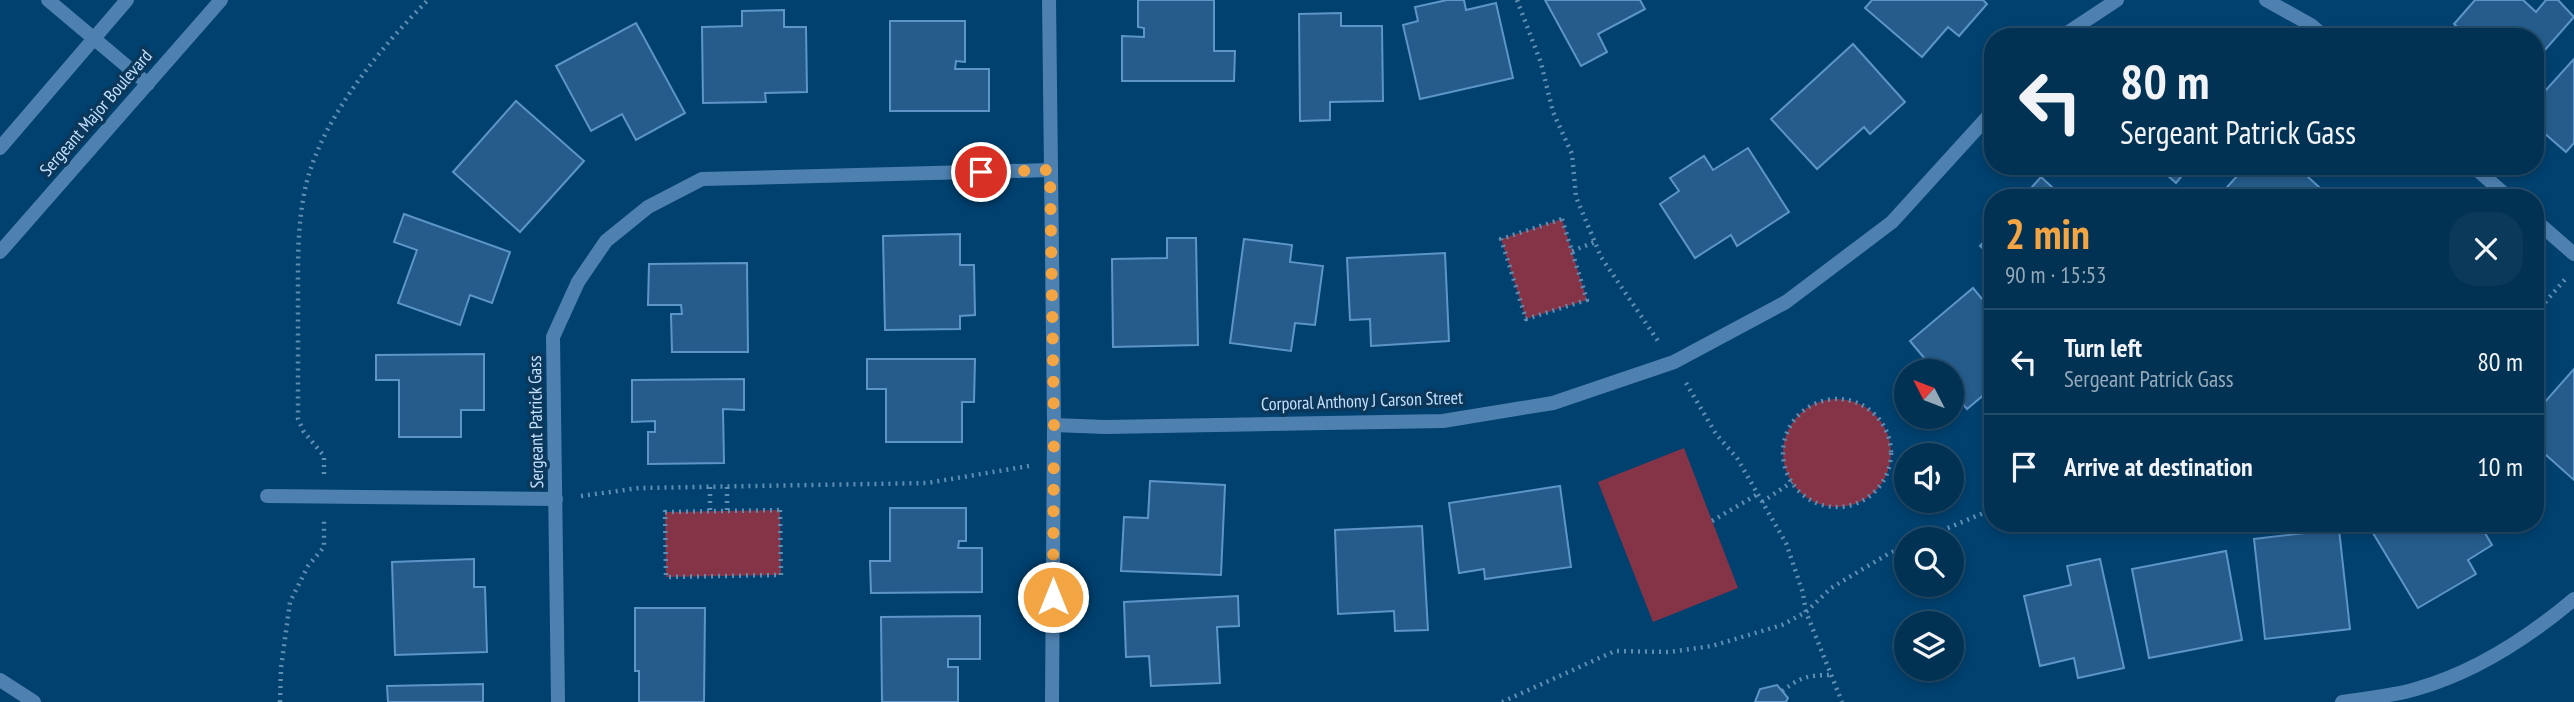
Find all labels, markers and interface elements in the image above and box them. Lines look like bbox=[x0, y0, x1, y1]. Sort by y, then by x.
street label: Sergeant Major Boulevard bbox=[34, 45, 157, 181]
text: 80 m bbox=[2120, 49, 2209, 113]
icon: left bbox=[2005, 56, 2096, 147]
text: Sergeant Patrick Gass bbox=[2120, 111, 2356, 153]
pin bbox=[951, 142, 1011, 202]
icon: arrive bbox=[962, 153, 1000, 191]
text: 2 min bbox=[2005, 206, 2090, 261]
button: close bbox=[2449, 212, 2523, 286]
text: 90 m · 15:53 bbox=[2005, 260, 2106, 289]
text: Turn left bbox=[2064, 331, 2142, 364]
icon: left bbox=[2005, 343, 2043, 381]
text: 80 m bbox=[2477, 345, 2523, 378]
street label: Sergeant Patrick Gass bbox=[523, 355, 548, 489]
north arrow bbox=[1894, 359, 1964, 429]
map controls bbox=[1894, 359, 1964, 681]
text: Sergeant Patrick Gass bbox=[2064, 364, 2234, 393]
street label: Corporal Anthony J Carson Street bbox=[1261, 385, 1463, 416]
button: sound bbox=[1894, 443, 1964, 513]
icon: arrive bbox=[2005, 448, 2043, 486]
text: Arrive at destination bbox=[2064, 450, 2253, 483]
text: 10 m bbox=[2477, 450, 2523, 483]
button: search bbox=[1894, 527, 1964, 597]
position arrow bbox=[1016, 560, 1090, 634]
button: layers bbox=[1894, 611, 1964, 681]

